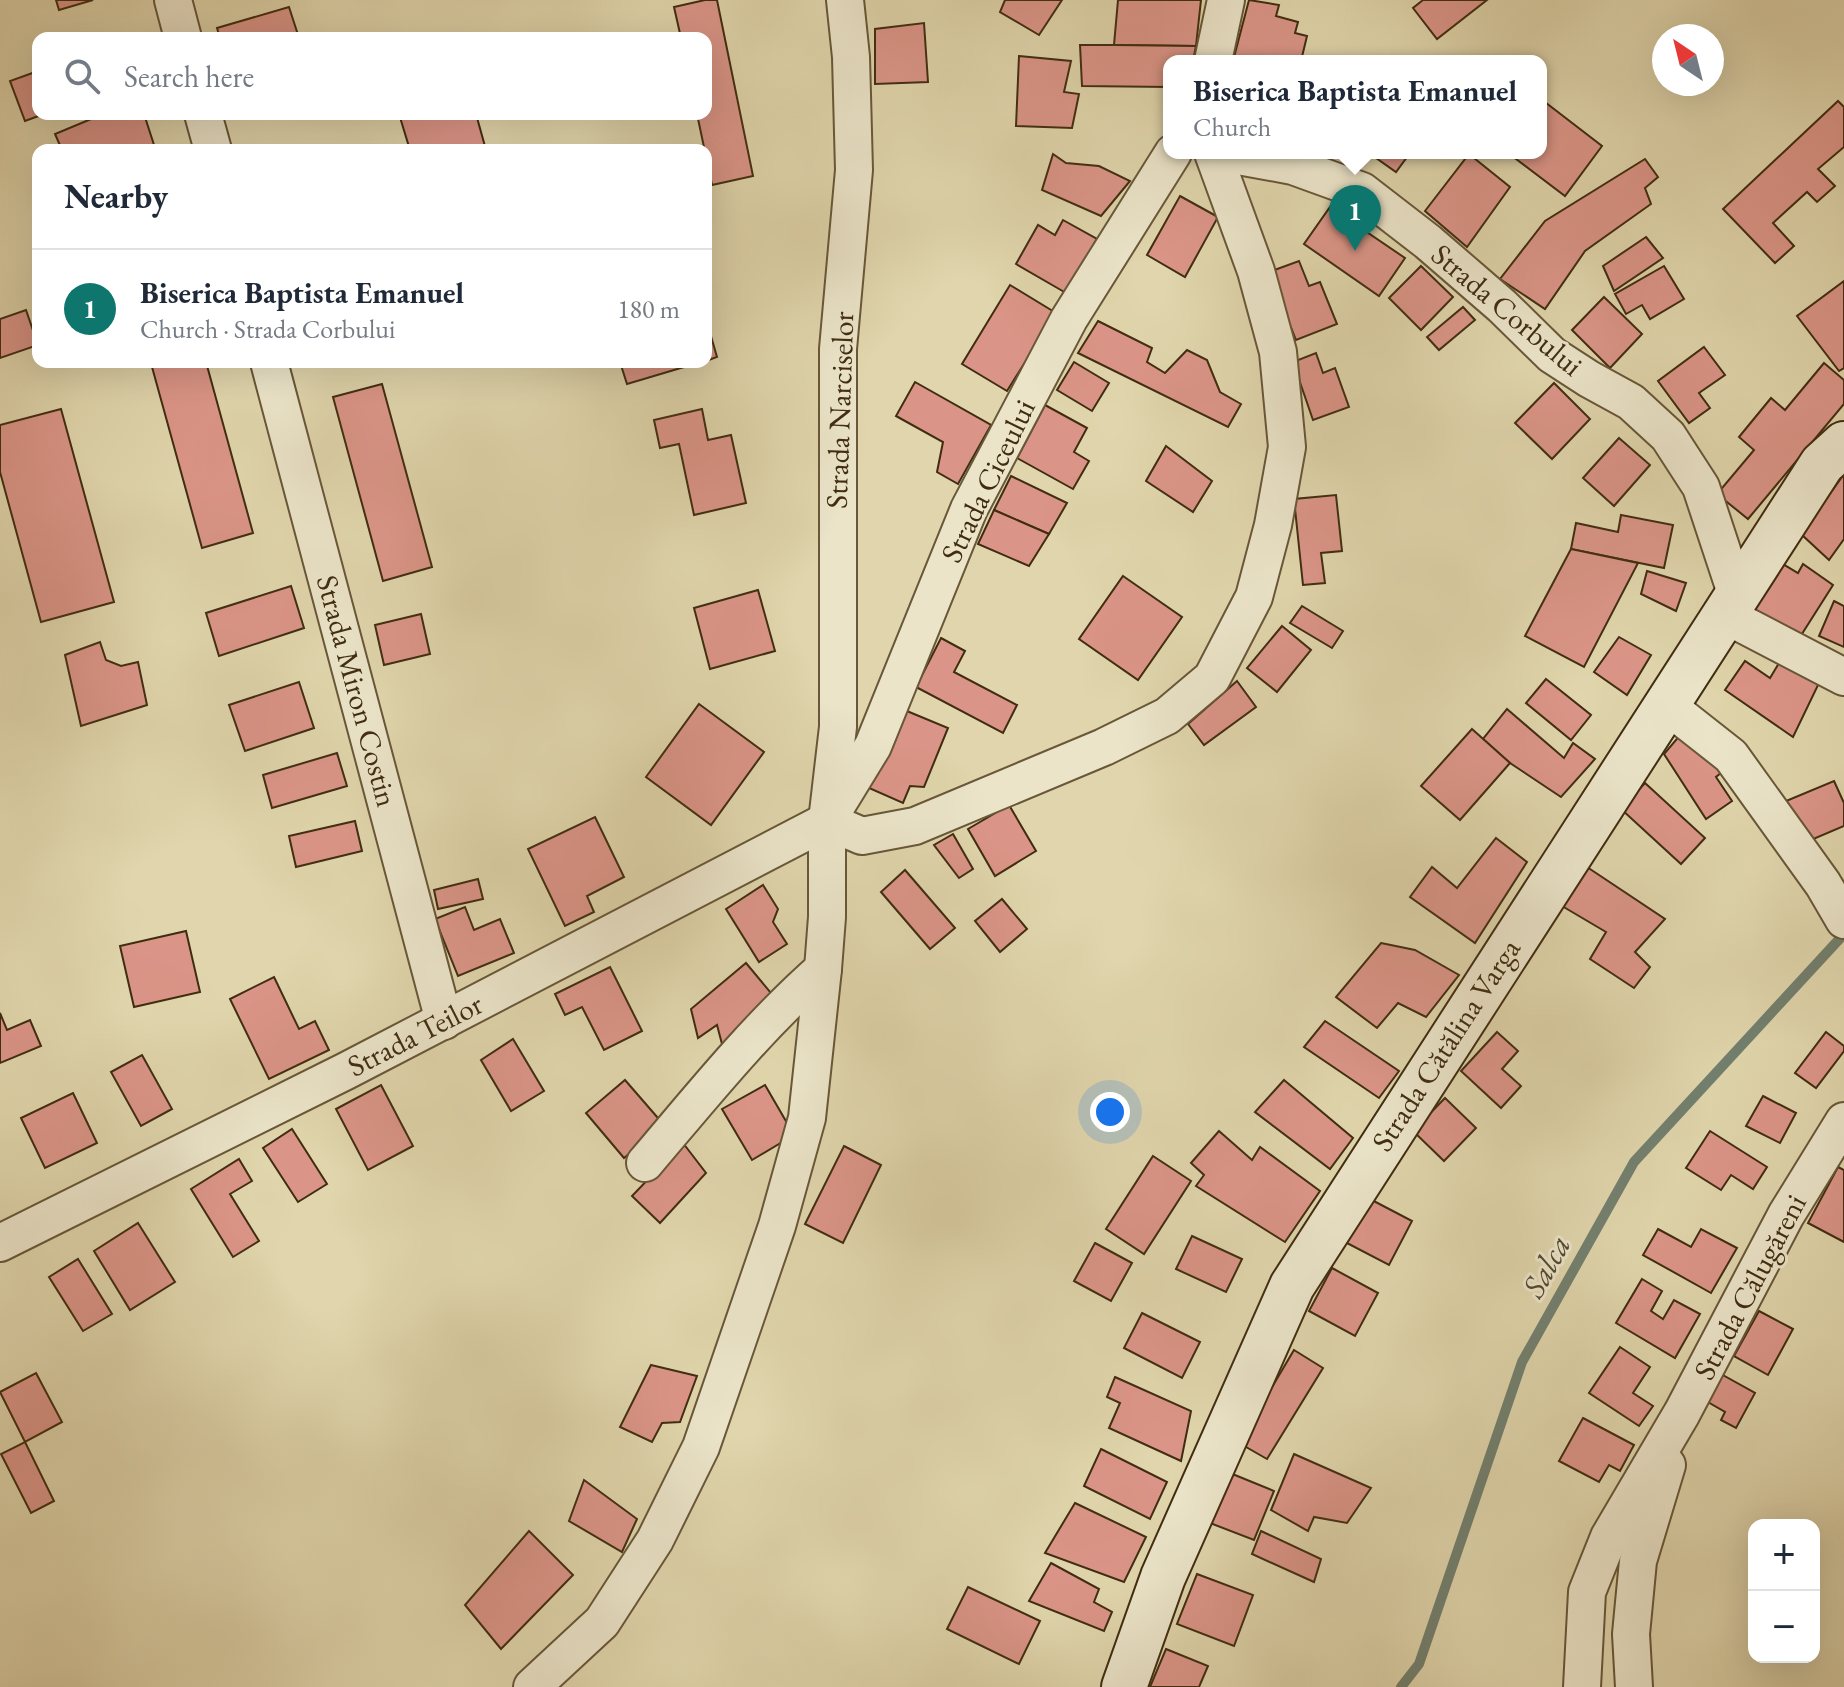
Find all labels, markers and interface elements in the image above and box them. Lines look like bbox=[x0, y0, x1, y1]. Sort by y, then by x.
north arrow bbox=[1652, 24, 1724, 96]
search box bbox=[32, 32, 712, 120]
icon: search bbox=[60, 54, 104, 98]
popup bbox=[1163, 55, 1547, 159]
text: Search here bbox=[124, 57, 254, 96]
text: Biserica Baptista Emanuel bbox=[1193, 71, 1517, 110]
text: Church bbox=[1193, 110, 1271, 144]
text: Nearby bbox=[64, 174, 168, 218]
pin: 1 bbox=[1329, 185, 1381, 251]
street label: Strada Corbului bbox=[1423, 235, 1591, 384]
text: Biserica Baptista Emanuel bbox=[140, 273, 464, 312]
text: 1 bbox=[83, 292, 97, 326]
text: 180 m bbox=[617, 292, 680, 326]
street label: Strada Narciselor bbox=[817, 311, 862, 509]
text: Church · Strada Corbului bbox=[140, 312, 395, 346]
street label: Strada Ciceului bbox=[931, 393, 1044, 569]
street label: Strada Miron Costin bbox=[308, 571, 407, 811]
street label: Strada Cătălina Varga bbox=[1362, 931, 1529, 1158]
street label: Strada Teilor bbox=[341, 984, 489, 1085]
your location bbox=[1090, 1092, 1130, 1132]
street label: Strada Călugăreni bbox=[1684, 1187, 1815, 1386]
water label: Salca bbox=[1511, 1227, 1580, 1305]
map controls bbox=[1748, 1519, 1820, 1663]
button: + bbox=[1748, 1519, 1820, 1591]
button: − bbox=[1748, 1591, 1820, 1663]

